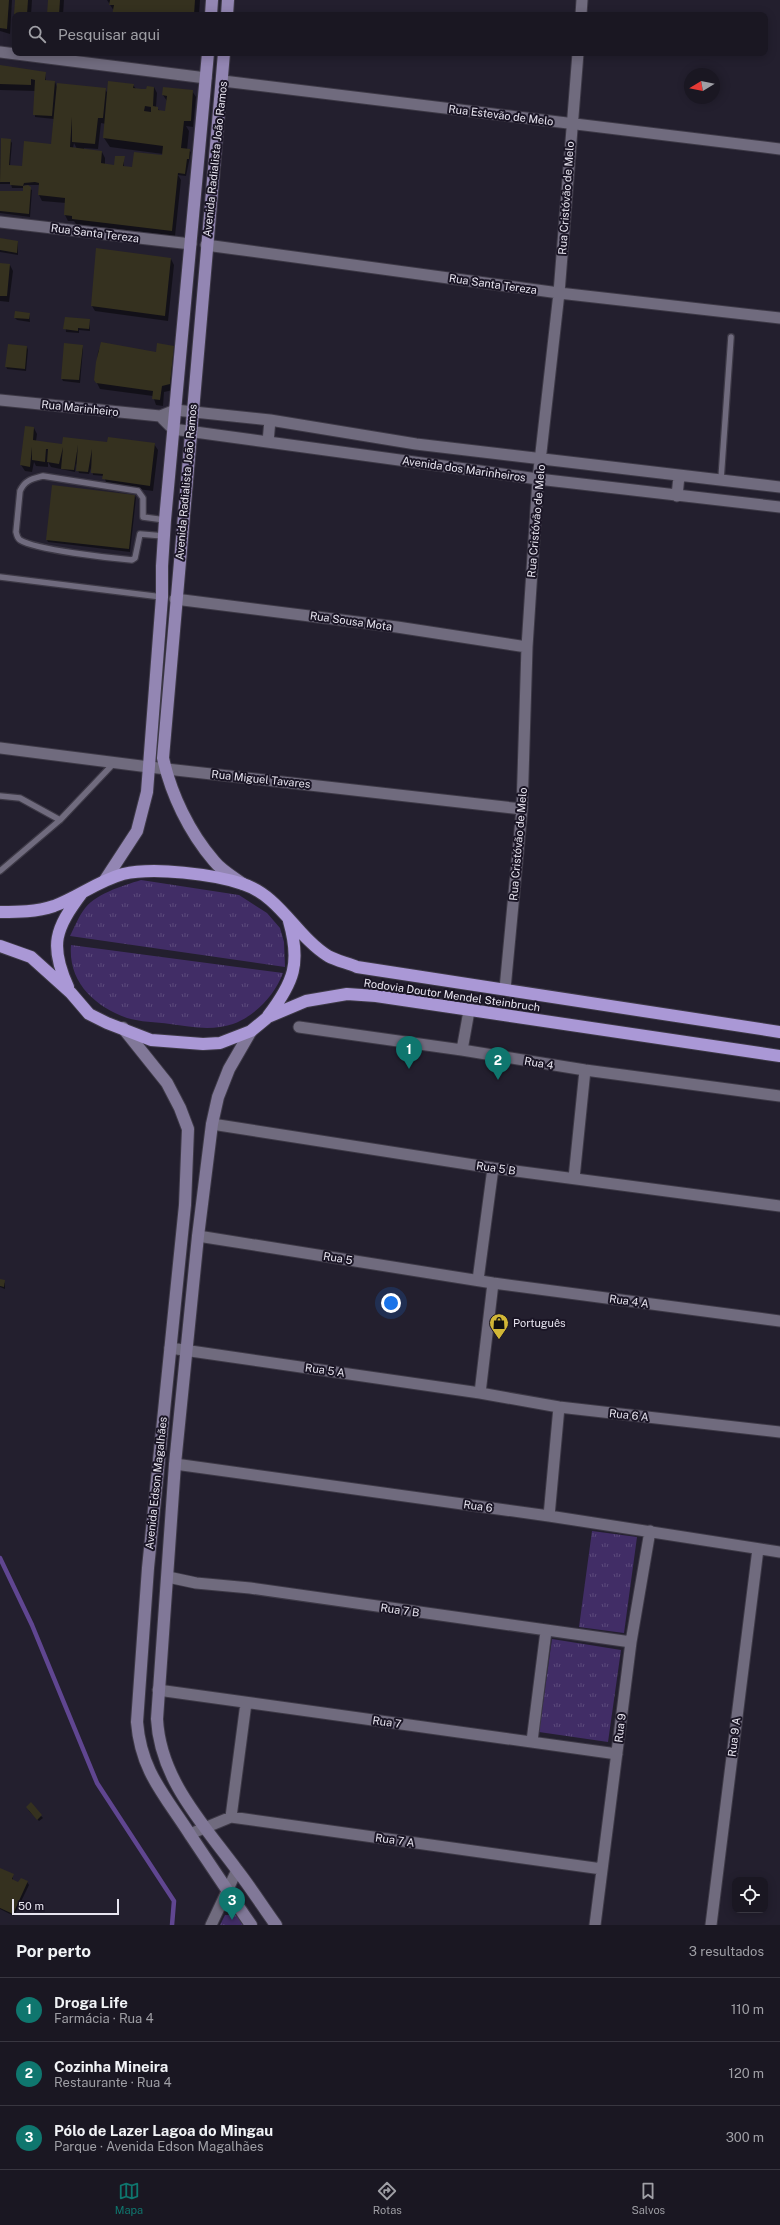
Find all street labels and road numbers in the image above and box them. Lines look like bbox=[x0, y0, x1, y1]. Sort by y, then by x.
street label: Avenida Radialista João Ramos bbox=[201, 80, 229, 237]
street label: Rua Estevão de Melo bbox=[448, 103, 554, 127]
street label: Rua Cristóvão de Melo bbox=[556, 141, 576, 255]
street label: Rua Santa Tereza bbox=[50, 222, 140, 244]
street label: Rua Santa Tereza bbox=[448, 272, 538, 296]
street label: Rua Marinheiro bbox=[41, 398, 119, 418]
street label: Avenida Radialista João Ramos bbox=[173, 403, 199, 560]
street label: Avenida dos Marinheiros bbox=[401, 454, 527, 484]
street label: Rua Cristóvão de Melo bbox=[525, 464, 547, 578]
street label: Rua Sousa Mota bbox=[309, 609, 393, 633]
street label: Rua Miguel Tavares bbox=[211, 768, 312, 790]
street label: Rua Cristóvão de Melo bbox=[507, 787, 529, 901]
street label: Rodovia Doutor Mendel Steinbruch bbox=[363, 977, 541, 1013]
street label: Rua 4 bbox=[523, 1055, 555, 1071]
street label: Rua 5 B bbox=[476, 1159, 516, 1177]
street label: Rua 5 bbox=[322, 1250, 354, 1266]
street label: Rua 4 A bbox=[608, 1292, 650, 1310]
street label: Rua 5 A bbox=[304, 1361, 346, 1379]
street label: Rua 6 A bbox=[609, 1407, 650, 1423]
street label: Avenida Edson Magalhães bbox=[143, 1416, 169, 1550]
street label: Rua 6 bbox=[463, 1498, 494, 1514]
street label: Rua 7 B bbox=[380, 1601, 420, 1619]
street label: Rua 9 bbox=[612, 1713, 628, 1743]
street label: Rua 7 bbox=[372, 1714, 403, 1730]
street label: Rua 9 A bbox=[726, 1716, 742, 1758]
street label: Rua 7 A bbox=[375, 1831, 416, 1849]

